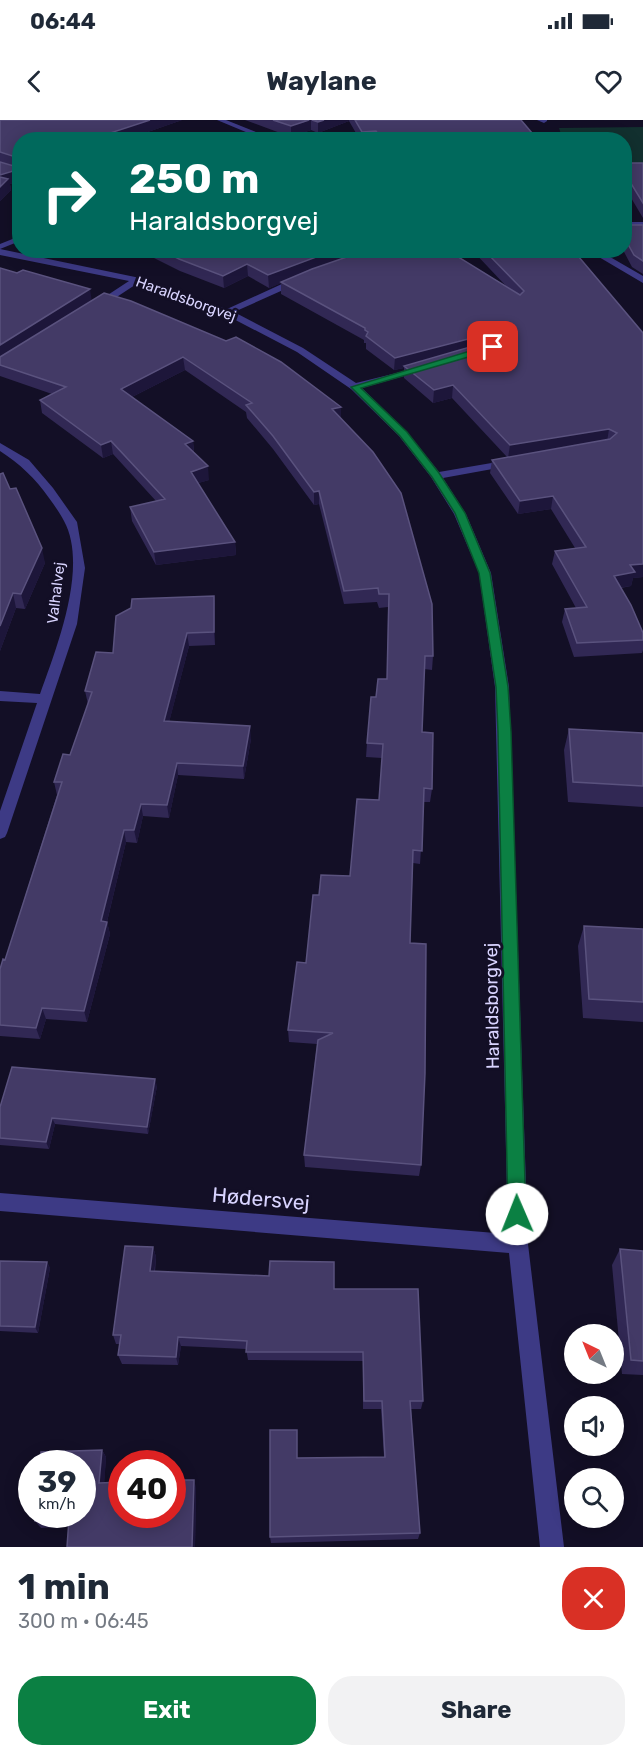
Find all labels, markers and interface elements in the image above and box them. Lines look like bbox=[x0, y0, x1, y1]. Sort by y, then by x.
text: 06:44 bbox=[30, 8, 96, 35]
icon: back bbox=[18, 65, 51, 98]
text: Waylane bbox=[266, 65, 377, 97]
icon: heart bbox=[592, 65, 625, 98]
text: 250 m bbox=[129, 154, 259, 204]
icon: right bbox=[30, 156, 108, 234]
text: Haraldsborgvej bbox=[129, 205, 319, 237]
street label: Haraldsborgvej bbox=[133, 273, 239, 325]
pin bbox=[467, 321, 518, 372]
icon: arrive bbox=[476, 330, 509, 363]
street label: Valhalvej bbox=[43, 561, 69, 625]
street label: Haraldsborgvej bbox=[480, 943, 504, 1069]
street label: Hødersvej bbox=[211, 1182, 311, 1215]
position arrow bbox=[485, 1182, 549, 1246]
north arrow bbox=[564, 1324, 624, 1384]
map controls bbox=[564, 1324, 624, 1528]
button: sound bbox=[564, 1396, 624, 1456]
speed limit sign: 40 bbox=[108, 1450, 186, 1528]
text: 39 bbox=[38, 1464, 77, 1500]
button: search bbox=[564, 1468, 624, 1528]
text: km/h bbox=[38, 1495, 76, 1513]
text: 1 min bbox=[18, 1565, 110, 1608]
button: close bbox=[562, 1567, 625, 1630]
text: 300 m · 06:45 bbox=[18, 1609, 149, 1633]
button: Exit bbox=[18, 1676, 316, 1745]
button: Share bbox=[328, 1676, 625, 1745]

